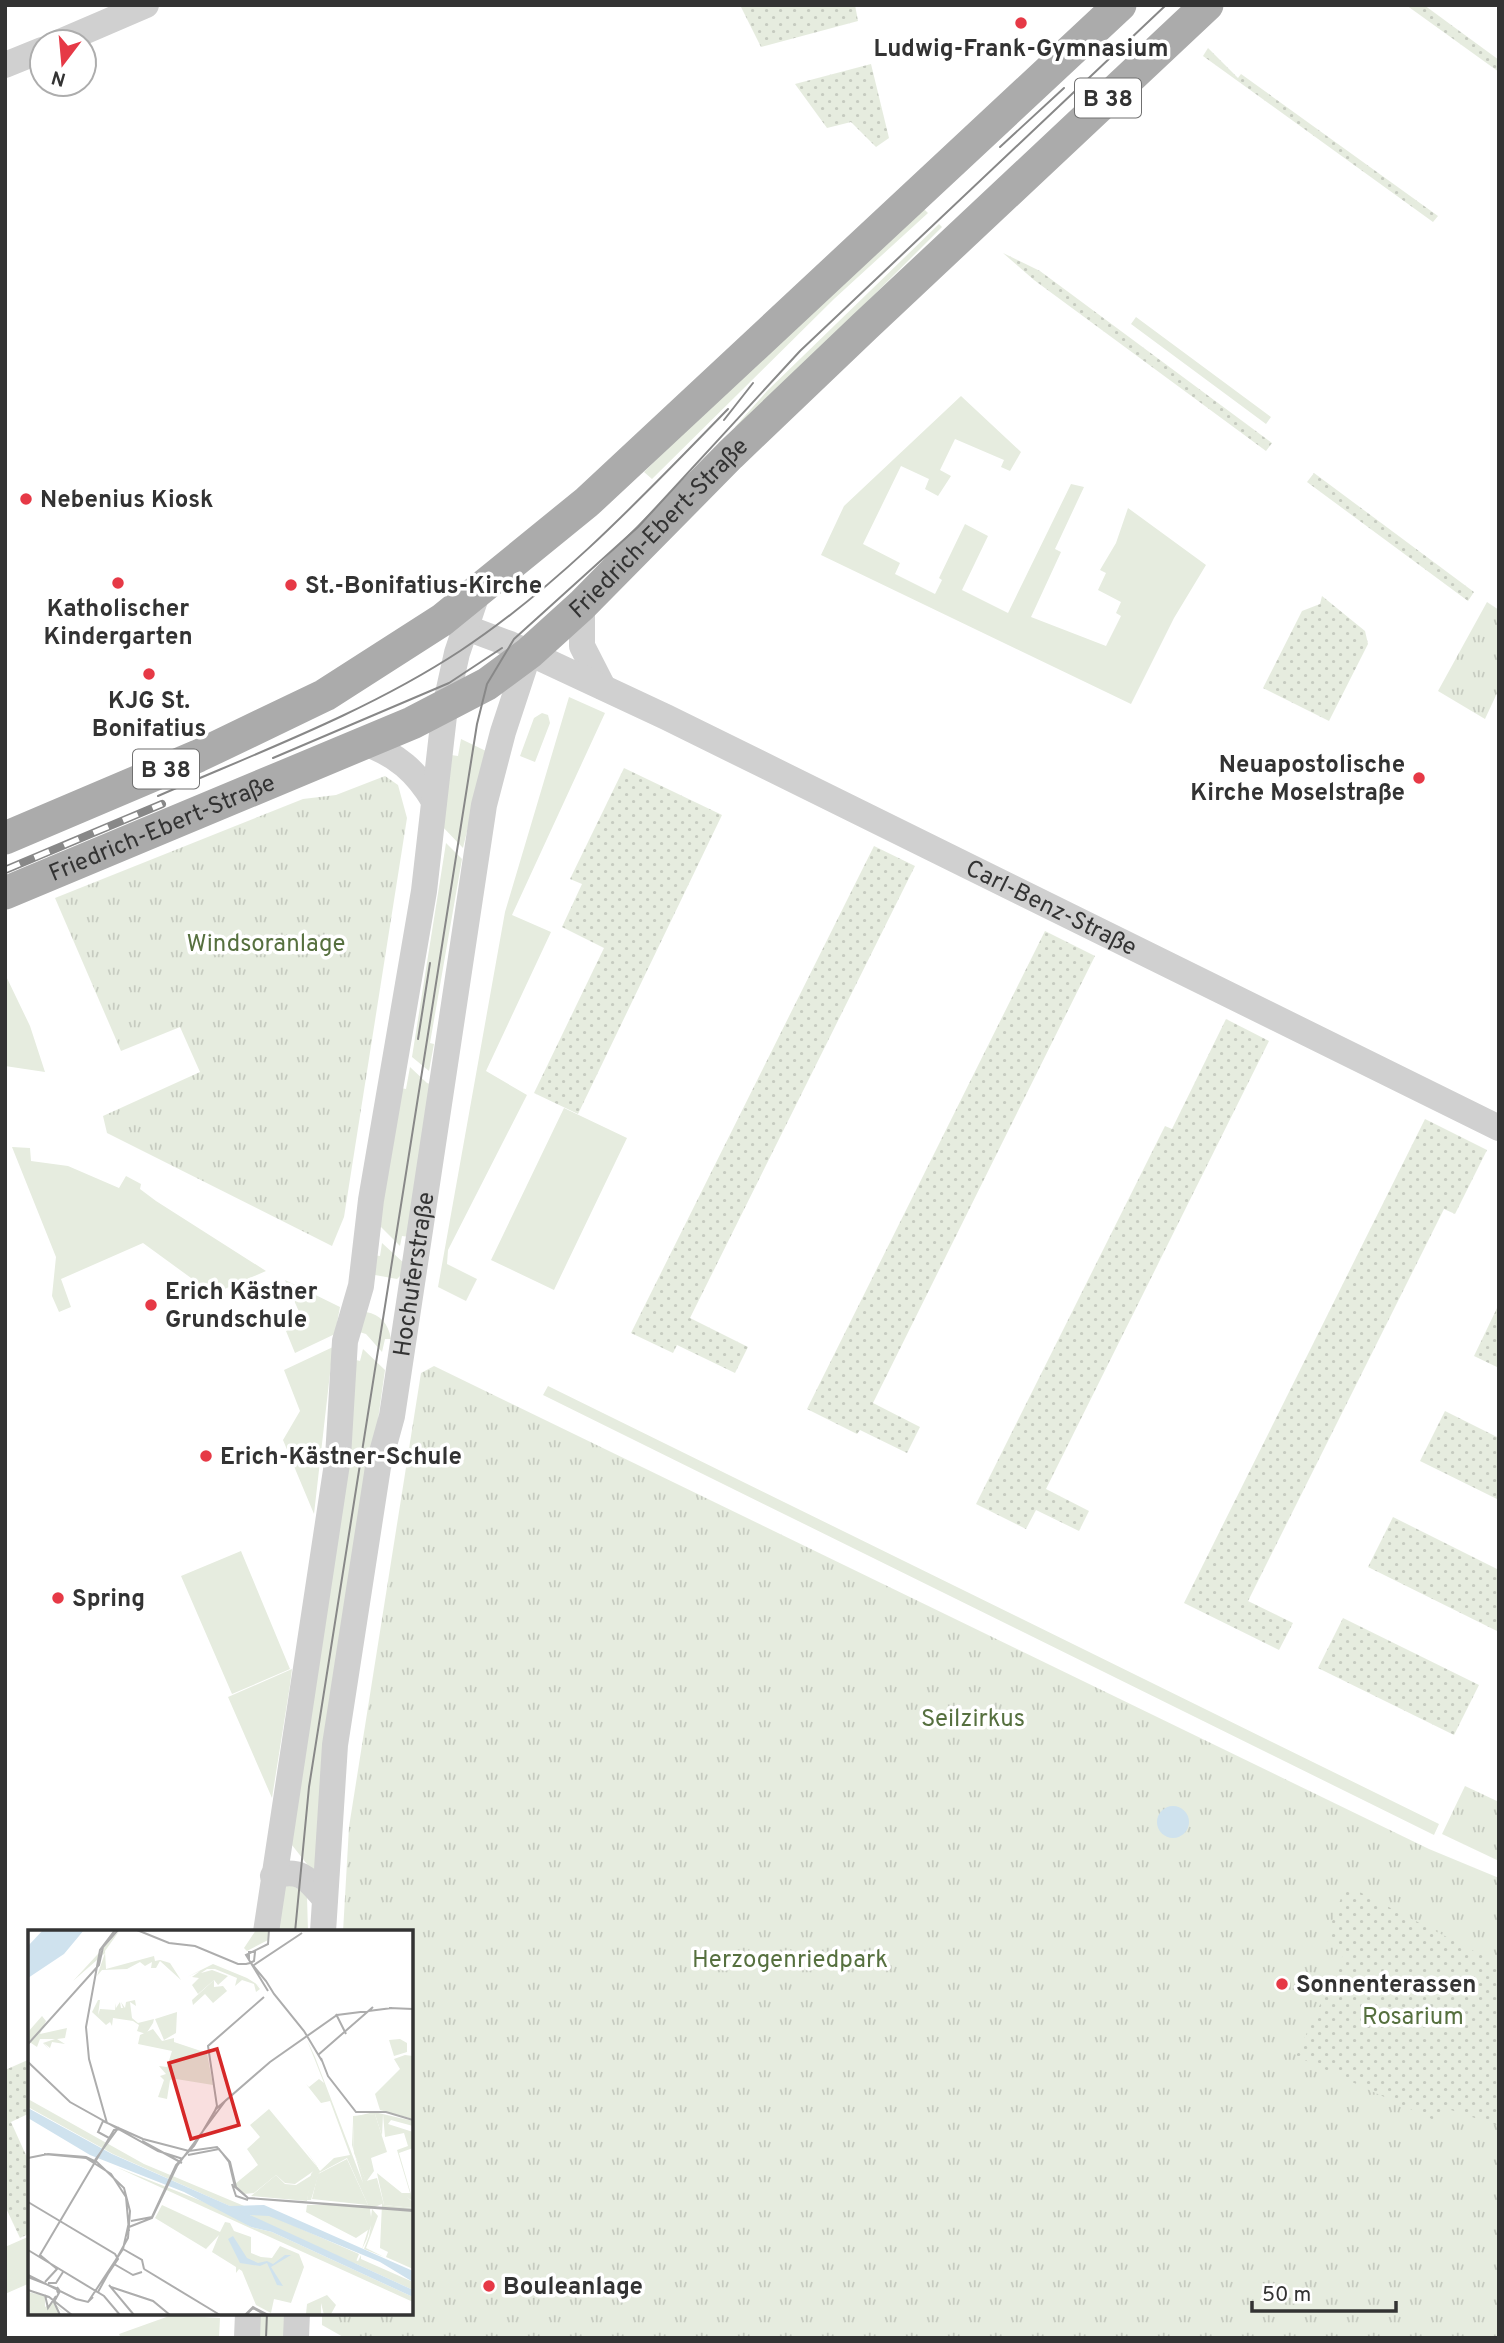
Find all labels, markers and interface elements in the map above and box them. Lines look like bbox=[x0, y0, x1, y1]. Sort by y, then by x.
marker: Ludwig-Frank-Gymnasium bbox=[1013, 15, 1029, 31]
north arrow bbox=[28, 28, 98, 98]
place label: Ludwig-Frank-Gymnasium bbox=[874, 35, 1168, 65]
text: N bbox=[49, 64, 69, 91]
road number: B 38 bbox=[1075, 78, 1141, 118]
street label: Friedrich-Ebert-Straße bbox=[564, 432, 756, 626]
place label: Nebenius Kiosk bbox=[40, 486, 213, 516]
marker: Nebenius Kiosk bbox=[18, 491, 34, 507]
place label: St.-Bonifatius-Kirche bbox=[305, 572, 542, 602]
marker: Katholischer Kindergarten bbox=[110, 575, 126, 591]
marker: St.-Bonifatius-Kirche bbox=[283, 577, 299, 593]
place label: Katholischer Kindergarten bbox=[43, 595, 193, 653]
marker: KJG St. Bonifatius bbox=[141, 666, 157, 682]
place label: KJG St. Bonifatius bbox=[92, 687, 206, 745]
road number: B 38 bbox=[133, 750, 199, 789]
place label: Neuapostolische Kirche Moselstraße bbox=[1190, 751, 1405, 809]
street label: Friedrich-Ebert-Straße bbox=[45, 769, 280, 890]
marker: Neuapostolische Kirche Moselstraße bbox=[1411, 770, 1427, 786]
street label: Carl-Benz-Straße bbox=[960, 854, 1141, 964]
park label: Windsoranlage bbox=[187, 930, 345, 960]
street label: Hochuferstraße bbox=[388, 1190, 443, 1359]
place label: Erich Kästner Grundschule bbox=[165, 1278, 317, 1336]
marker: Erich Kästner Grundschule bbox=[143, 1297, 159, 1313]
place label: Erich-Kästner-Schule bbox=[220, 1443, 462, 1473]
marker: Erich-Kästner-Schule bbox=[198, 1448, 214, 1464]
place label: Spring bbox=[72, 1585, 145, 1615]
marker: Spring bbox=[50, 1590, 66, 1606]
park label: Seilzirkus bbox=[921, 1705, 1025, 1735]
inset map bbox=[28, 1930, 413, 2315]
park label: Herzogenriedpark bbox=[692, 1946, 888, 1976]
place label: Sonnenterassen bbox=[1296, 1971, 1477, 2001]
marker: Sonnenterassen bbox=[1274, 1976, 1290, 1992]
park label: Rosarium bbox=[1362, 2003, 1464, 2033]
scale bar bbox=[1252, 2270, 1396, 2314]
place label: Bouleanlage bbox=[503, 2273, 643, 2303]
marker: Bouleanlage bbox=[481, 2278, 497, 2294]
text: 50 m bbox=[1262, 2282, 1311, 2309]

